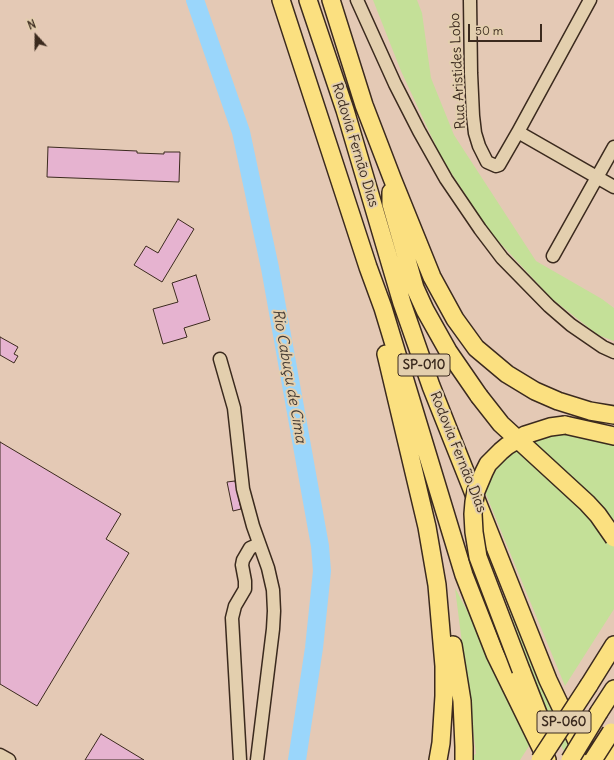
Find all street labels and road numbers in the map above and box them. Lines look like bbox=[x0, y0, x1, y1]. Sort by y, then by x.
street label: Rua Aristides Lobo bbox=[447, 12, 469, 130]
street label: Rodovia Fernão Dias bbox=[328, 81, 382, 209]
road number: SP-010 bbox=[398, 354, 450, 376]
street label: Rodovia Fernão Dias bbox=[426, 389, 490, 515]
road number: SP-060 bbox=[537, 711, 591, 733]

